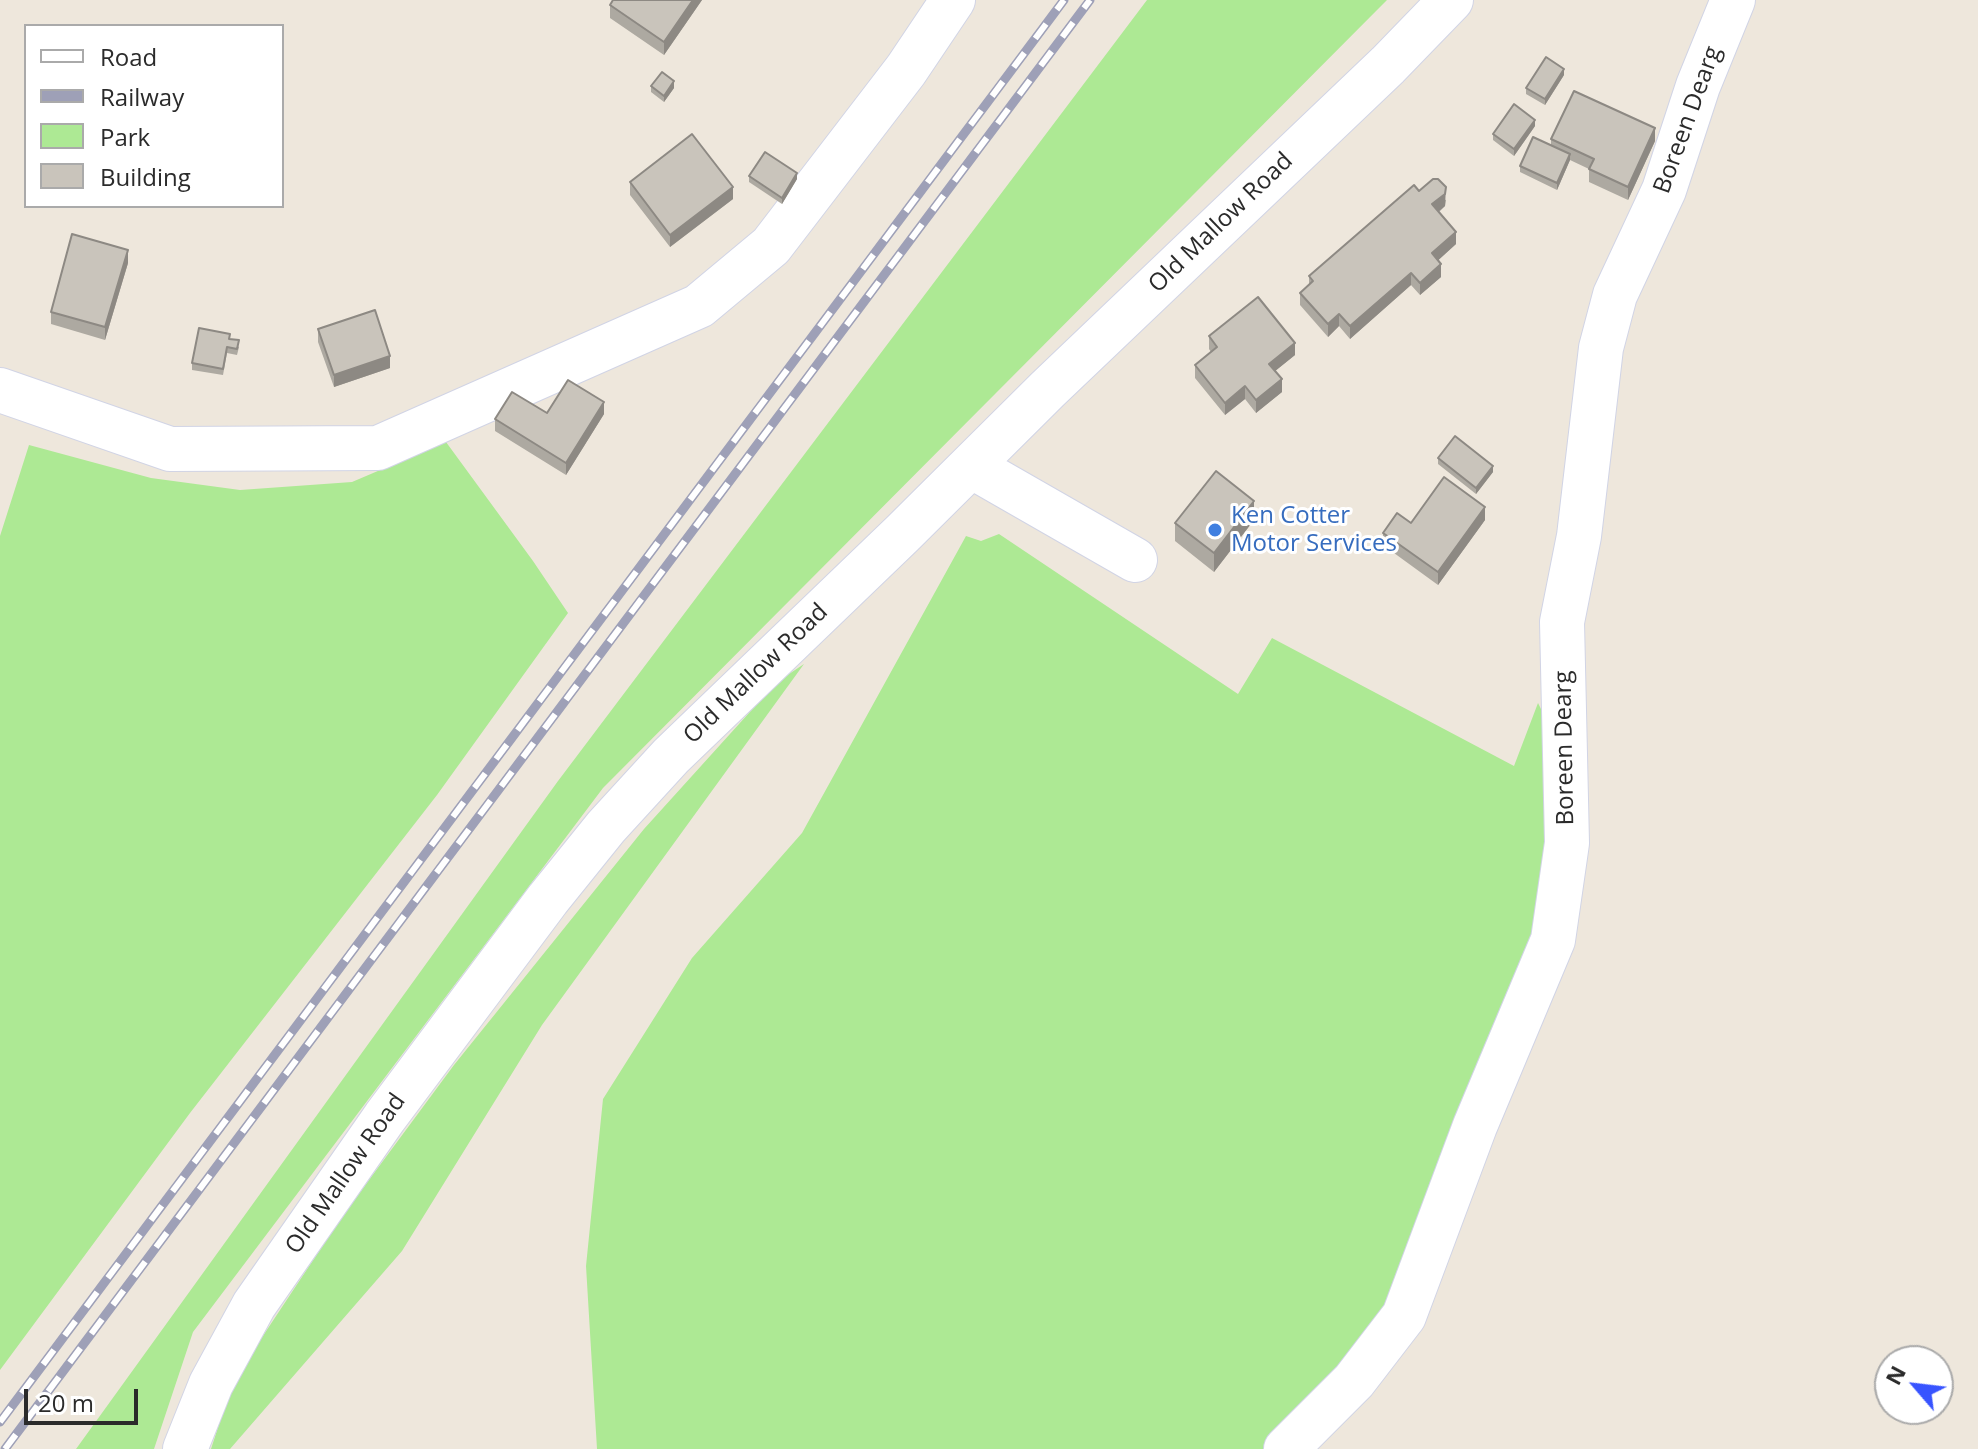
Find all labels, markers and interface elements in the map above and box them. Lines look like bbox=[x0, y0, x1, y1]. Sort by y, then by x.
legend bbox=[24, 24, 284, 208]
text: Road bbox=[100, 40, 157, 73]
street label: Boreen Dearg bbox=[1648, 42, 1728, 198]
text: Railway bbox=[100, 80, 184, 113]
text: Park bbox=[100, 120, 150, 153]
street label: Old Mallow Road bbox=[1143, 147, 1299, 299]
text: Building bbox=[100, 160, 191, 193]
place label: Ken Cotter Motor Services bbox=[1231, 502, 1397, 558]
marker: Ken Cotter Motor Services bbox=[1206, 521, 1224, 539]
street label: Old Mallow Road bbox=[678, 598, 834, 750]
street label: Boreen Dearg bbox=[1549, 670, 1581, 826]
street label: Old Mallow Road bbox=[280, 1088, 412, 1260]
north arrow bbox=[1874, 1345, 1954, 1425]
text: N bbox=[1877, 1360, 1912, 1390]
scale bar bbox=[28, 1373, 142, 1423]
text: 20 m bbox=[38, 1386, 94, 1419]

